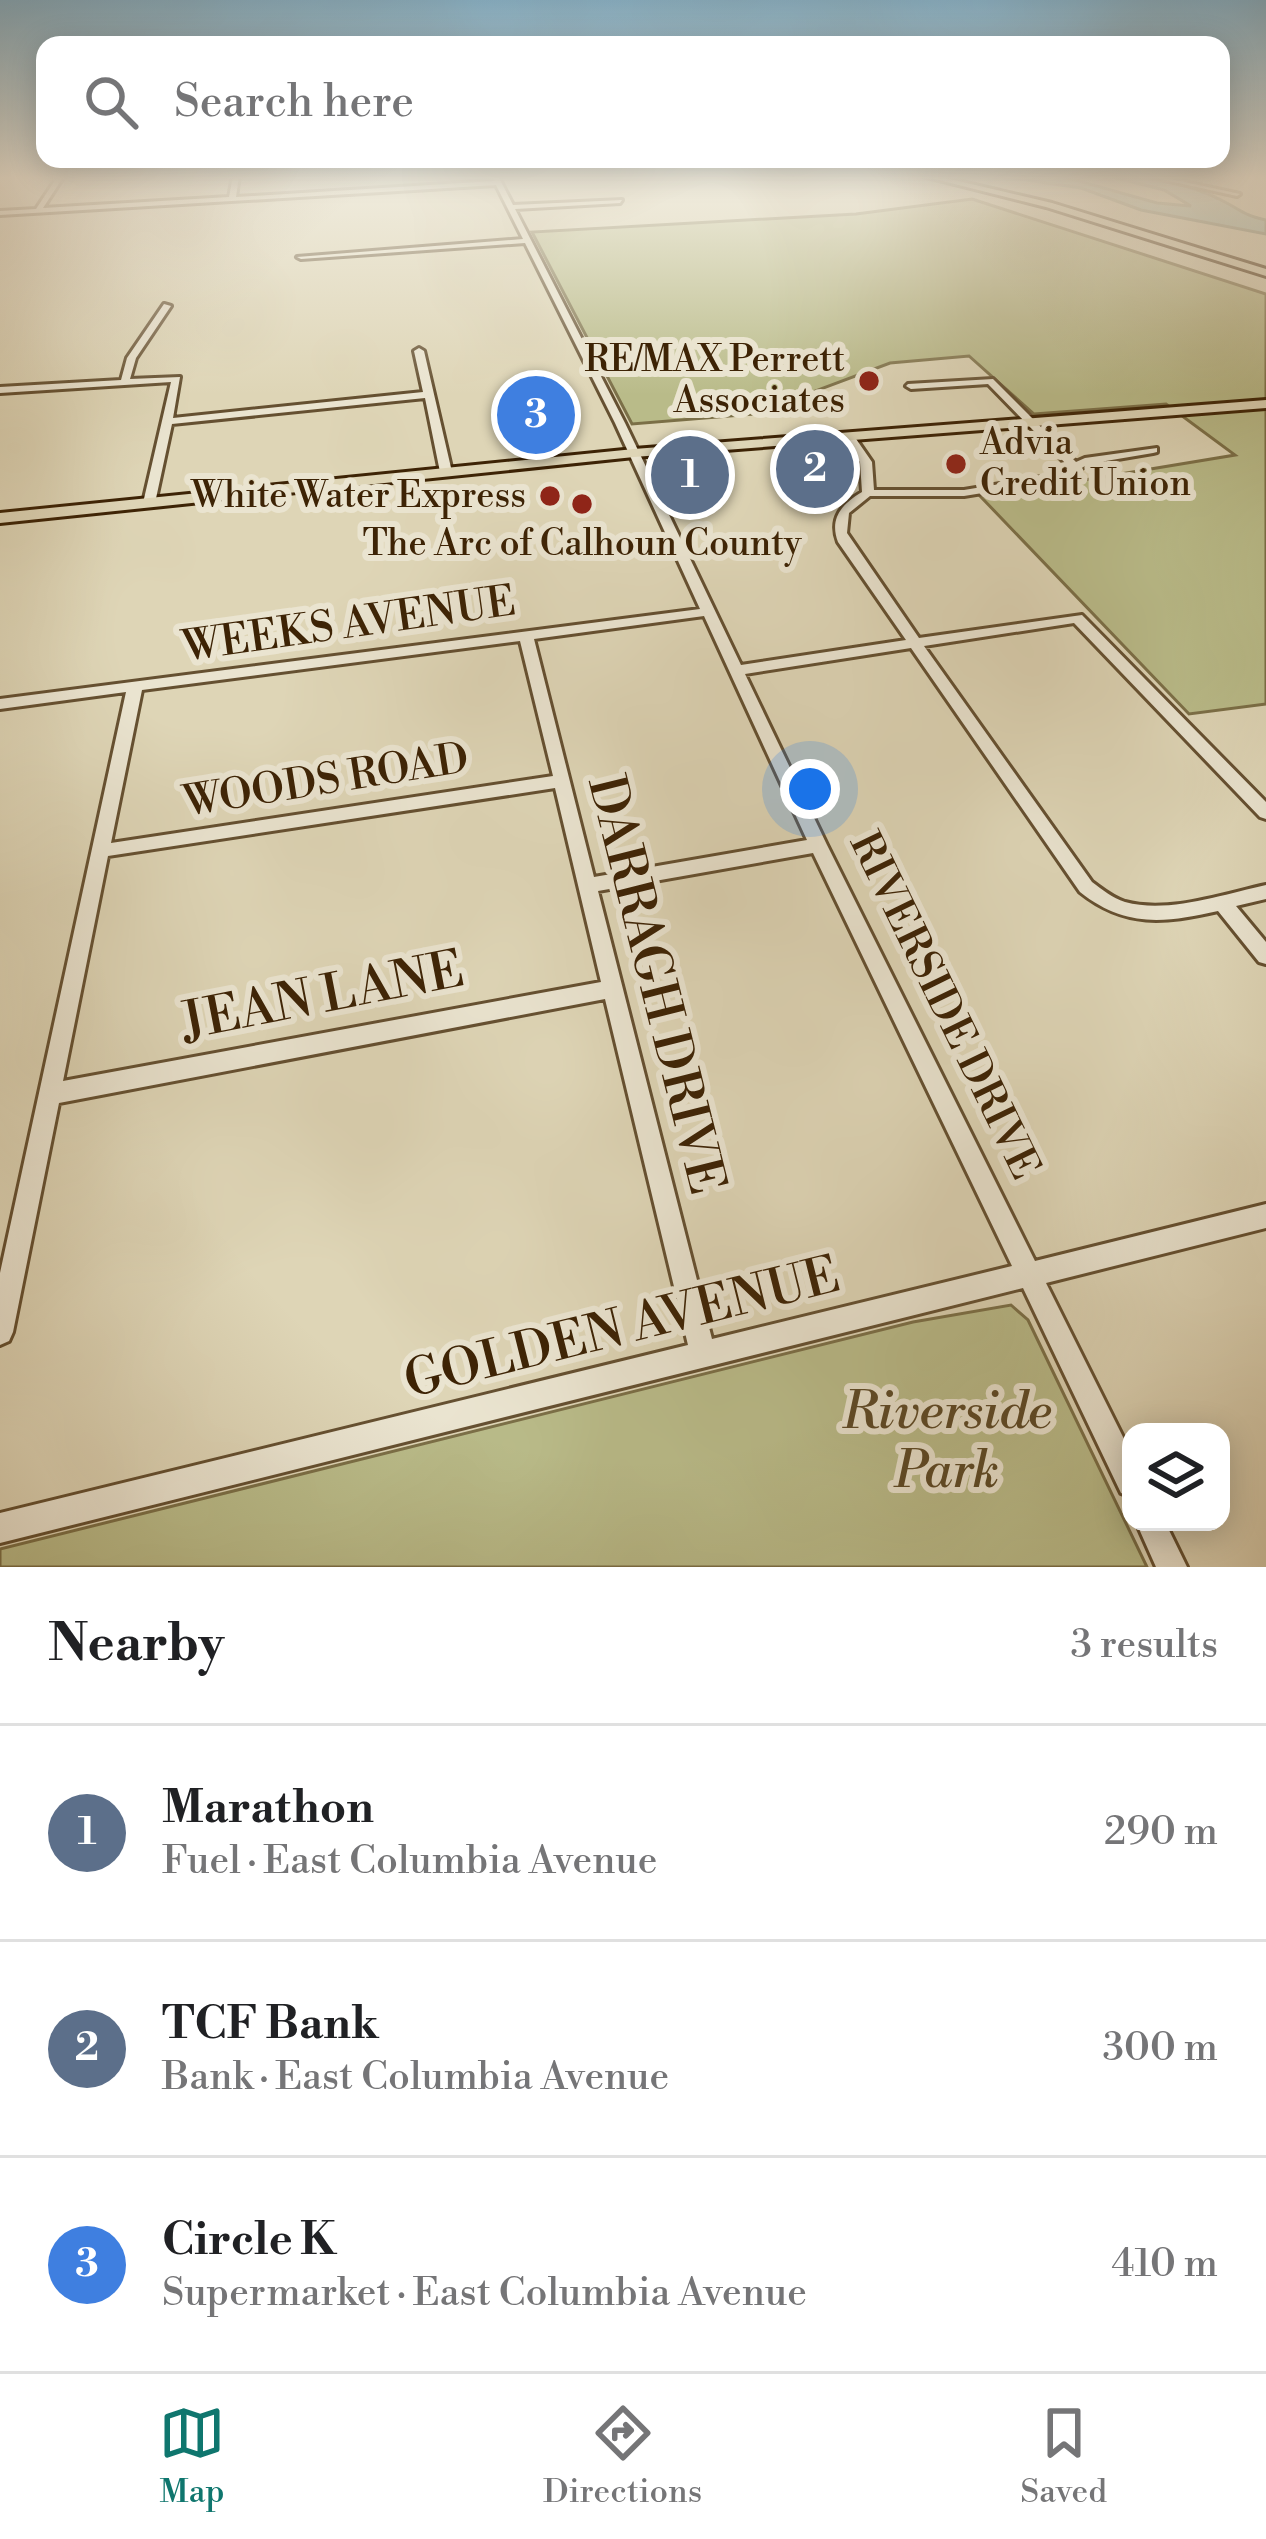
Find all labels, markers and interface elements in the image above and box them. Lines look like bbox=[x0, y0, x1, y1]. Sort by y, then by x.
search box bbox=[36, 36, 1230, 168]
icon: search bbox=[78, 69, 144, 135]
text: Search here bbox=[174, 74, 414, 131]
place label: RE/MAX Perrett Associates bbox=[585, 338, 845, 424]
marker: RE/MAX Perrett Associates bbox=[856, 368, 882, 394]
pin: 3 bbox=[497, 370, 575, 460]
place label: Advia Credit Union bbox=[979, 421, 1191, 507]
pin: 2 bbox=[776, 424, 854, 514]
pin: 1 bbox=[651, 430, 729, 520]
marker: Advia Credit Union bbox=[943, 451, 969, 477]
place label: White Water Express bbox=[190, 474, 526, 519]
marker: White Water Express bbox=[537, 483, 563, 509]
marker: The Arc of Calhoun County bbox=[569, 491, 595, 517]
place label: The Arc of Calhoun County bbox=[362, 522, 802, 567]
street label: WEEKS AVENUE bbox=[177, 575, 519, 675]
street label: WOODS ROAD bbox=[178, 732, 472, 830]
your location bbox=[780, 759, 840, 819]
street label: DARRAGH DRIVE bbox=[572, 769, 738, 1201]
street label: RIVERSIDE DRIVE bbox=[837, 824, 1051, 1188]
street label: JEAN LANE bbox=[175, 938, 469, 1056]
street label: GOLDEN AVENUE bbox=[398, 1244, 846, 1414]
park label: Riverside Park bbox=[841, 1381, 1052, 1504]
map controls bbox=[1122, 1423, 1230, 1531]
button: layers bbox=[1122, 1423, 1230, 1531]
text: Nearby bbox=[48, 1613, 224, 1677]
text: 3 results bbox=[1070, 1621, 1218, 1670]
text: Marathon bbox=[162, 1780, 374, 1837]
text: 1 bbox=[78, 1808, 96, 1857]
text: 290 m bbox=[1104, 1808, 1218, 1857]
text: Fuel · East Columbia Avenue bbox=[162, 1837, 657, 1886]
text: TCF Bank bbox=[162, 1996, 379, 2053]
text: 2 bbox=[75, 2024, 99, 2073]
text: 300 m bbox=[1103, 2024, 1218, 2073]
text: Bank · East Columbia Avenue bbox=[162, 2053, 669, 2102]
text: Circle K bbox=[162, 2212, 336, 2269]
text: 3 bbox=[75, 2240, 99, 2289]
text: 410 m bbox=[1111, 2240, 1218, 2289]
text: Supermarket · East Columbia Avenue bbox=[162, 2269, 807, 2318]
tab: Map bbox=[159, 2400, 225, 2513]
tab: Directions bbox=[543, 2400, 702, 2513]
tab: Saved bbox=[1020, 2400, 1107, 2513]

